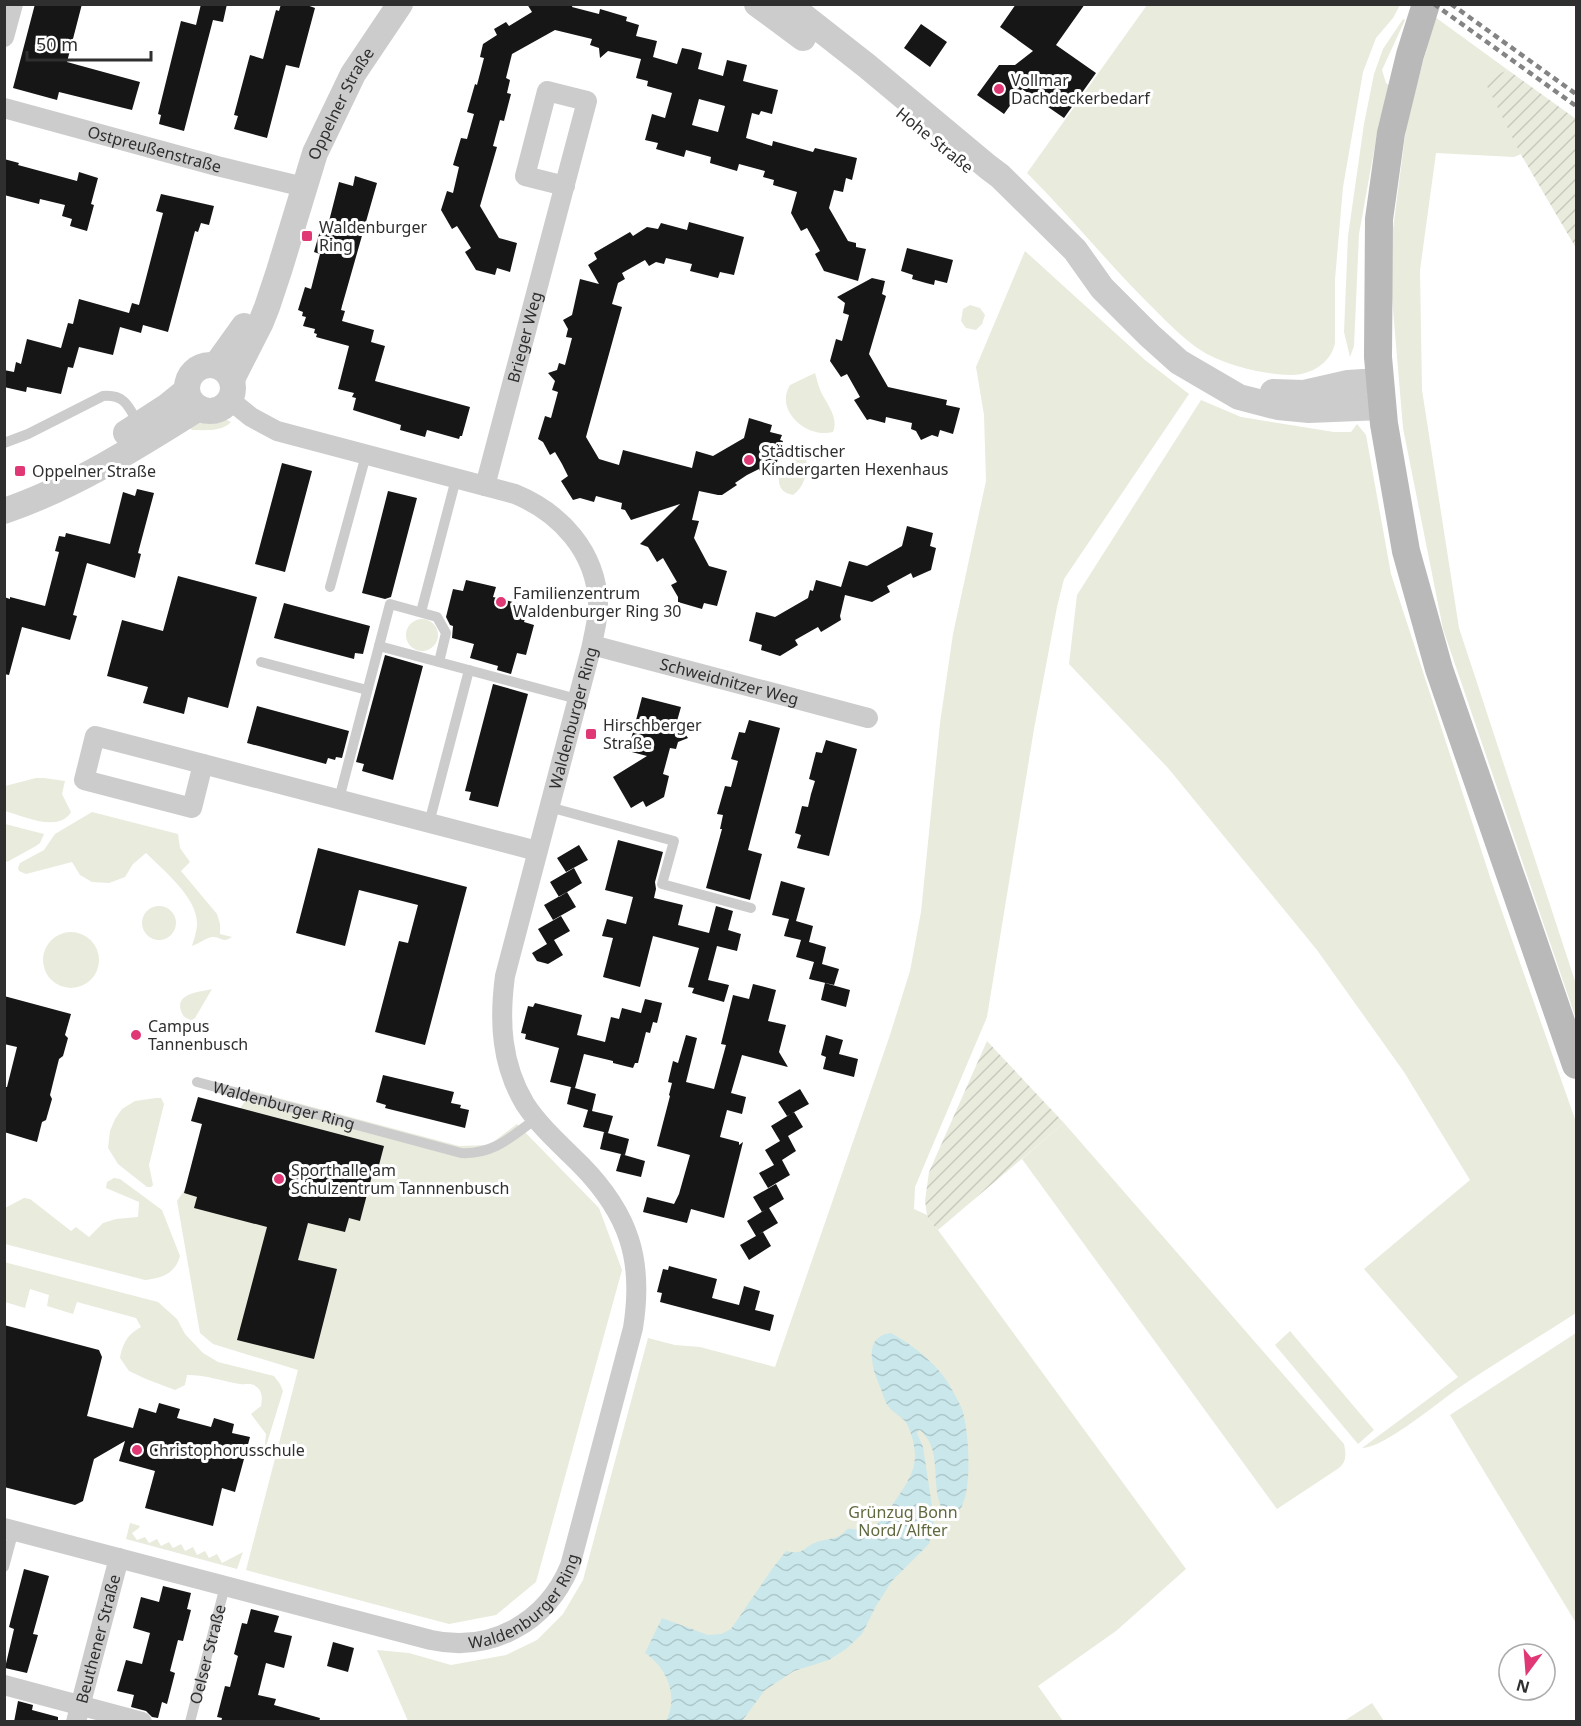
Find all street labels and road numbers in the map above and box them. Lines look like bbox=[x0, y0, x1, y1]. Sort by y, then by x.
street label: Oppelner Straße bbox=[303, 43, 379, 162]
street label: Hohe Straße bbox=[892, 102, 978, 178]
street label: Ostpreußenstraße bbox=[85, 120, 224, 178]
street label: Brieger Weg bbox=[502, 289, 547, 385]
street label: Waldenburger Ring bbox=[544, 644, 602, 791]
street label: Schweidnitzer Weg bbox=[658, 652, 801, 710]
street label: Waldenburger Ring bbox=[210, 1076, 357, 1135]
street label: Waldenburger Ring bbox=[467, 1552, 584, 1654]
street label: Beuthener Straße bbox=[70, 1572, 125, 1706]
street label: Oelser Straße bbox=[184, 1602, 231, 1706]

